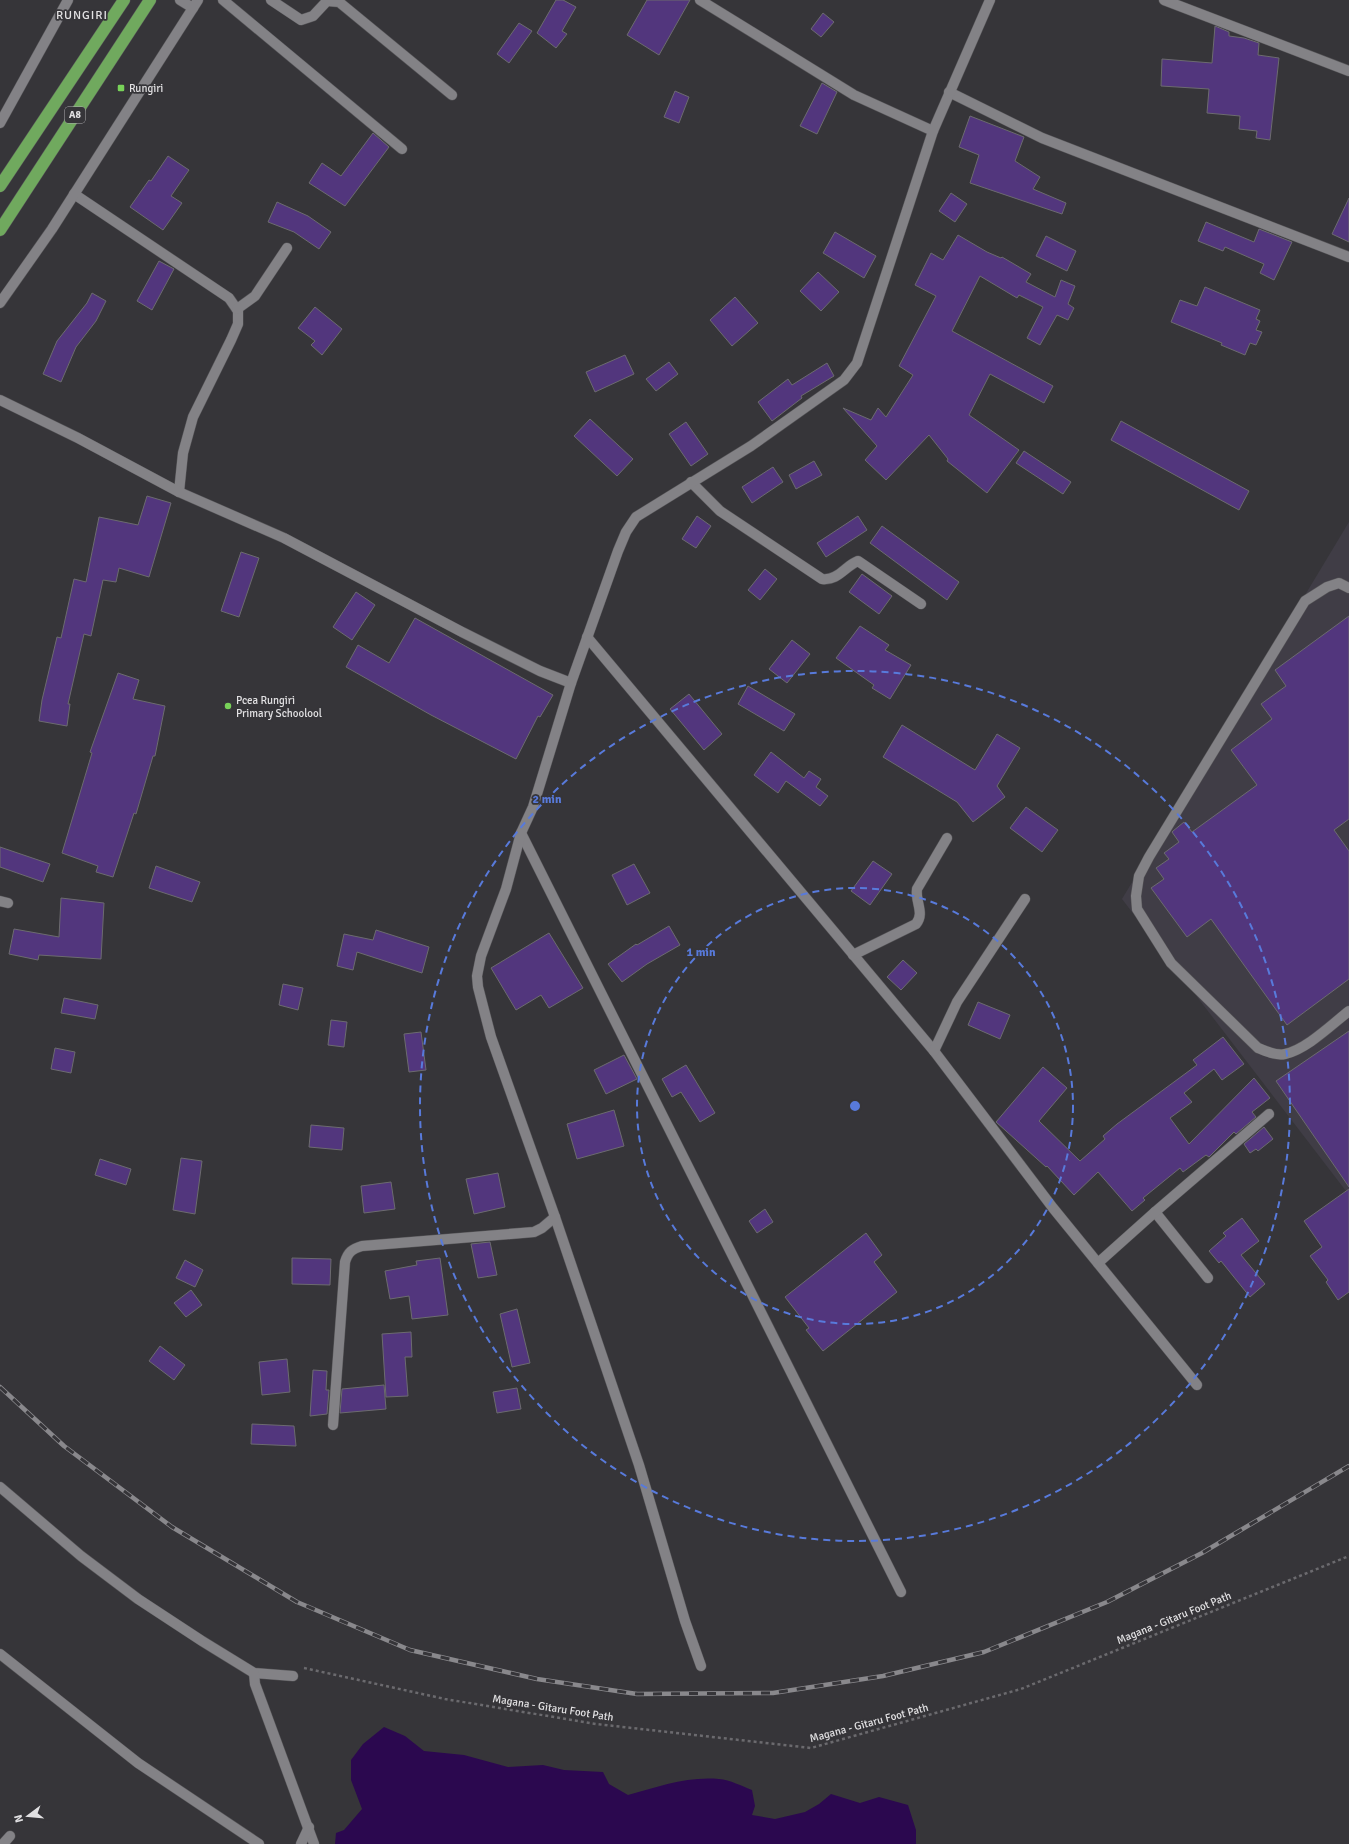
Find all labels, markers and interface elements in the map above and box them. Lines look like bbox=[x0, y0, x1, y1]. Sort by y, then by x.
district label: RUNGIRI bbox=[56, 8, 108, 23]
place label: Rungiri bbox=[129, 82, 163, 95]
marker: Rungiri bbox=[116, 83, 126, 93]
road number: A8 bbox=[65, 107, 85, 123]
place label: Pcea Rungiri Primary Schoolool bbox=[236, 694, 322, 720]
marker: Pcea Rungiri Primary Schoolool bbox=[223, 701, 233, 711]
text: 2 min bbox=[533, 792, 562, 807]
text: 1 min bbox=[687, 945, 716, 960]
centre of rings bbox=[848, 1099, 862, 1113]
street label: Magana - Gitaru Foot Path bbox=[1115, 1589, 1233, 1647]
street label: Magana - Gitaru Foot Path bbox=[492, 1692, 614, 1724]
street label: Magana - Gitaru Foot Path bbox=[808, 1701, 930, 1745]
north arrow bbox=[8, 1796, 48, 1836]
text: N bbox=[12, 1813, 26, 1824]

